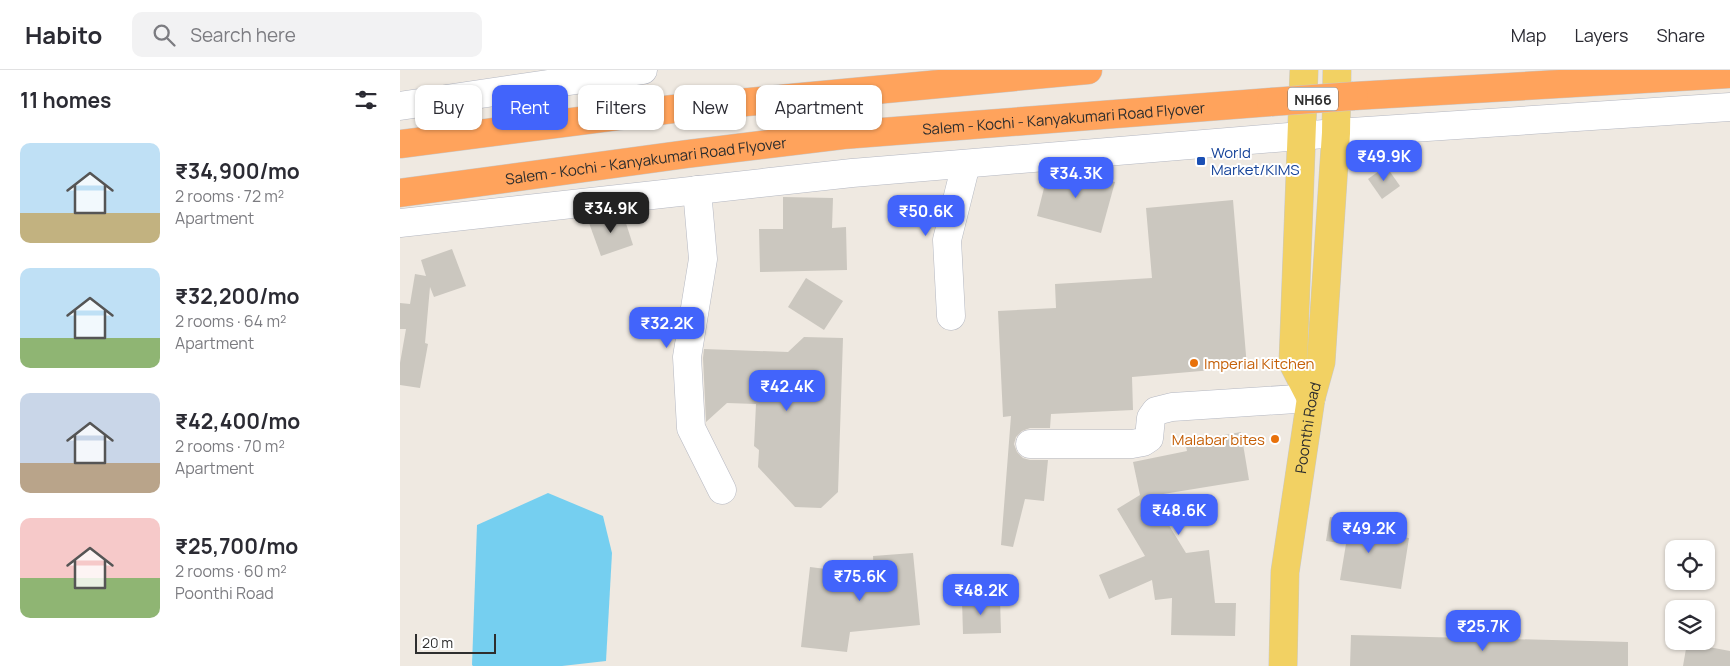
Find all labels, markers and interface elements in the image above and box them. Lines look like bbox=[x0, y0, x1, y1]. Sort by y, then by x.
search box bbox=[132, 12, 482, 57]
text: Habito bbox=[25, 18, 102, 51]
icon: search bbox=[150, 21, 178, 49]
text: Search here bbox=[190, 22, 296, 48]
text: Map bbox=[1511, 23, 1546, 47]
text: Layers bbox=[1574, 23, 1628, 47]
text: Share bbox=[1656, 23, 1705, 47]
chip: Buy bbox=[415, 85, 482, 130]
chip: Rent bbox=[492, 85, 568, 130]
chip: Filters bbox=[578, 85, 664, 130]
chip: New bbox=[674, 85, 746, 130]
chip: Apartment bbox=[756, 85, 882, 130]
text: 11 homes bbox=[20, 86, 111, 114]
icon: filters bbox=[352, 86, 380, 114]
road number: NH66 bbox=[1288, 88, 1338, 110]
street label: Salem - Kochi - Kanyakumari Road Flyover bbox=[921, 97, 1206, 139]
street label: Salem - Kochi - Kanyakumari Road Flyover bbox=[504, 131, 788, 189]
pin: ₹49.9K bbox=[1343, 140, 1425, 182]
place label: World Market/KIMS bbox=[1211, 142, 1299, 180]
text: ₹49.9K bbox=[1357, 145, 1411, 167]
marker: World Market/KIMS bbox=[1195, 155, 1207, 167]
pin: ₹34.3K bbox=[1035, 156, 1117, 199]
text: ₹34,900/mo bbox=[175, 157, 300, 185]
text: ₹34.3K bbox=[1049, 162, 1103, 184]
icon: home bbox=[60, 163, 120, 223]
text: 2 rooms · 72 m² bbox=[175, 185, 284, 207]
pin: ₹34.9K bbox=[570, 191, 652, 234]
pin: ₹50.6K bbox=[885, 194, 967, 237]
text: ₹34.9K bbox=[584, 197, 638, 219]
text: ₹50.6K bbox=[899, 200, 953, 222]
text: Apartment bbox=[175, 207, 254, 229]
text: ₹32,200/mo bbox=[175, 282, 299, 310]
icon: home bbox=[60, 288, 120, 348]
pin: ₹32.2K bbox=[626, 306, 708, 349]
text: 2 rooms · 64 m² bbox=[175, 310, 286, 332]
text: ₹32.2K bbox=[640, 312, 694, 334]
text: Apartment bbox=[175, 332, 254, 354]
place label: Imperial Kitchen bbox=[1204, 353, 1314, 374]
marker: Imperial Kitchen bbox=[1188, 357, 1200, 369]
pin: ₹42.4K bbox=[746, 370, 828, 412]
text: ₹42.4K bbox=[760, 375, 814, 397]
street label: Poonthi Road bbox=[1289, 379, 1326, 475]
text: ₹42,400/mo bbox=[175, 407, 300, 435]
icon: home bbox=[60, 413, 120, 473]
place label: Malabar bites bbox=[1172, 429, 1265, 450]
marker: Malabar bites bbox=[1269, 433, 1281, 445]
text: 2 rooms · 70 m² bbox=[175, 435, 285, 457]
text: Apartment bbox=[175, 457, 254, 479]
pin: ₹48.6K bbox=[1138, 494, 1220, 536]
text: ₹48.6K bbox=[1152, 499, 1206, 521]
pin: ₹49.2K bbox=[1328, 512, 1410, 554]
text: ₹49.2K bbox=[1342, 517, 1396, 539]
text: ₹25,700/mo bbox=[175, 532, 298, 560]
icon: home bbox=[60, 538, 120, 598]
map controls bbox=[1665, 540, 1715, 650]
button: locate bbox=[1665, 540, 1715, 590]
text: 2 rooms · 60 m² bbox=[175, 560, 287, 582]
pin: ₹75.6K bbox=[819, 560, 901, 602]
text: ₹75.6K bbox=[834, 565, 886, 587]
pin: ₹48.2K bbox=[940, 574, 1022, 616]
text: ₹48.2K bbox=[954, 579, 1008, 601]
text: Poonthi Road bbox=[175, 582, 274, 604]
button: layers bbox=[1665, 600, 1715, 650]
pin: ₹25.7K bbox=[1442, 610, 1524, 652]
text: ₹25.7K bbox=[1457, 615, 1509, 637]
scale bar bbox=[415, 631, 496, 654]
text: 20 m bbox=[422, 633, 453, 652]

